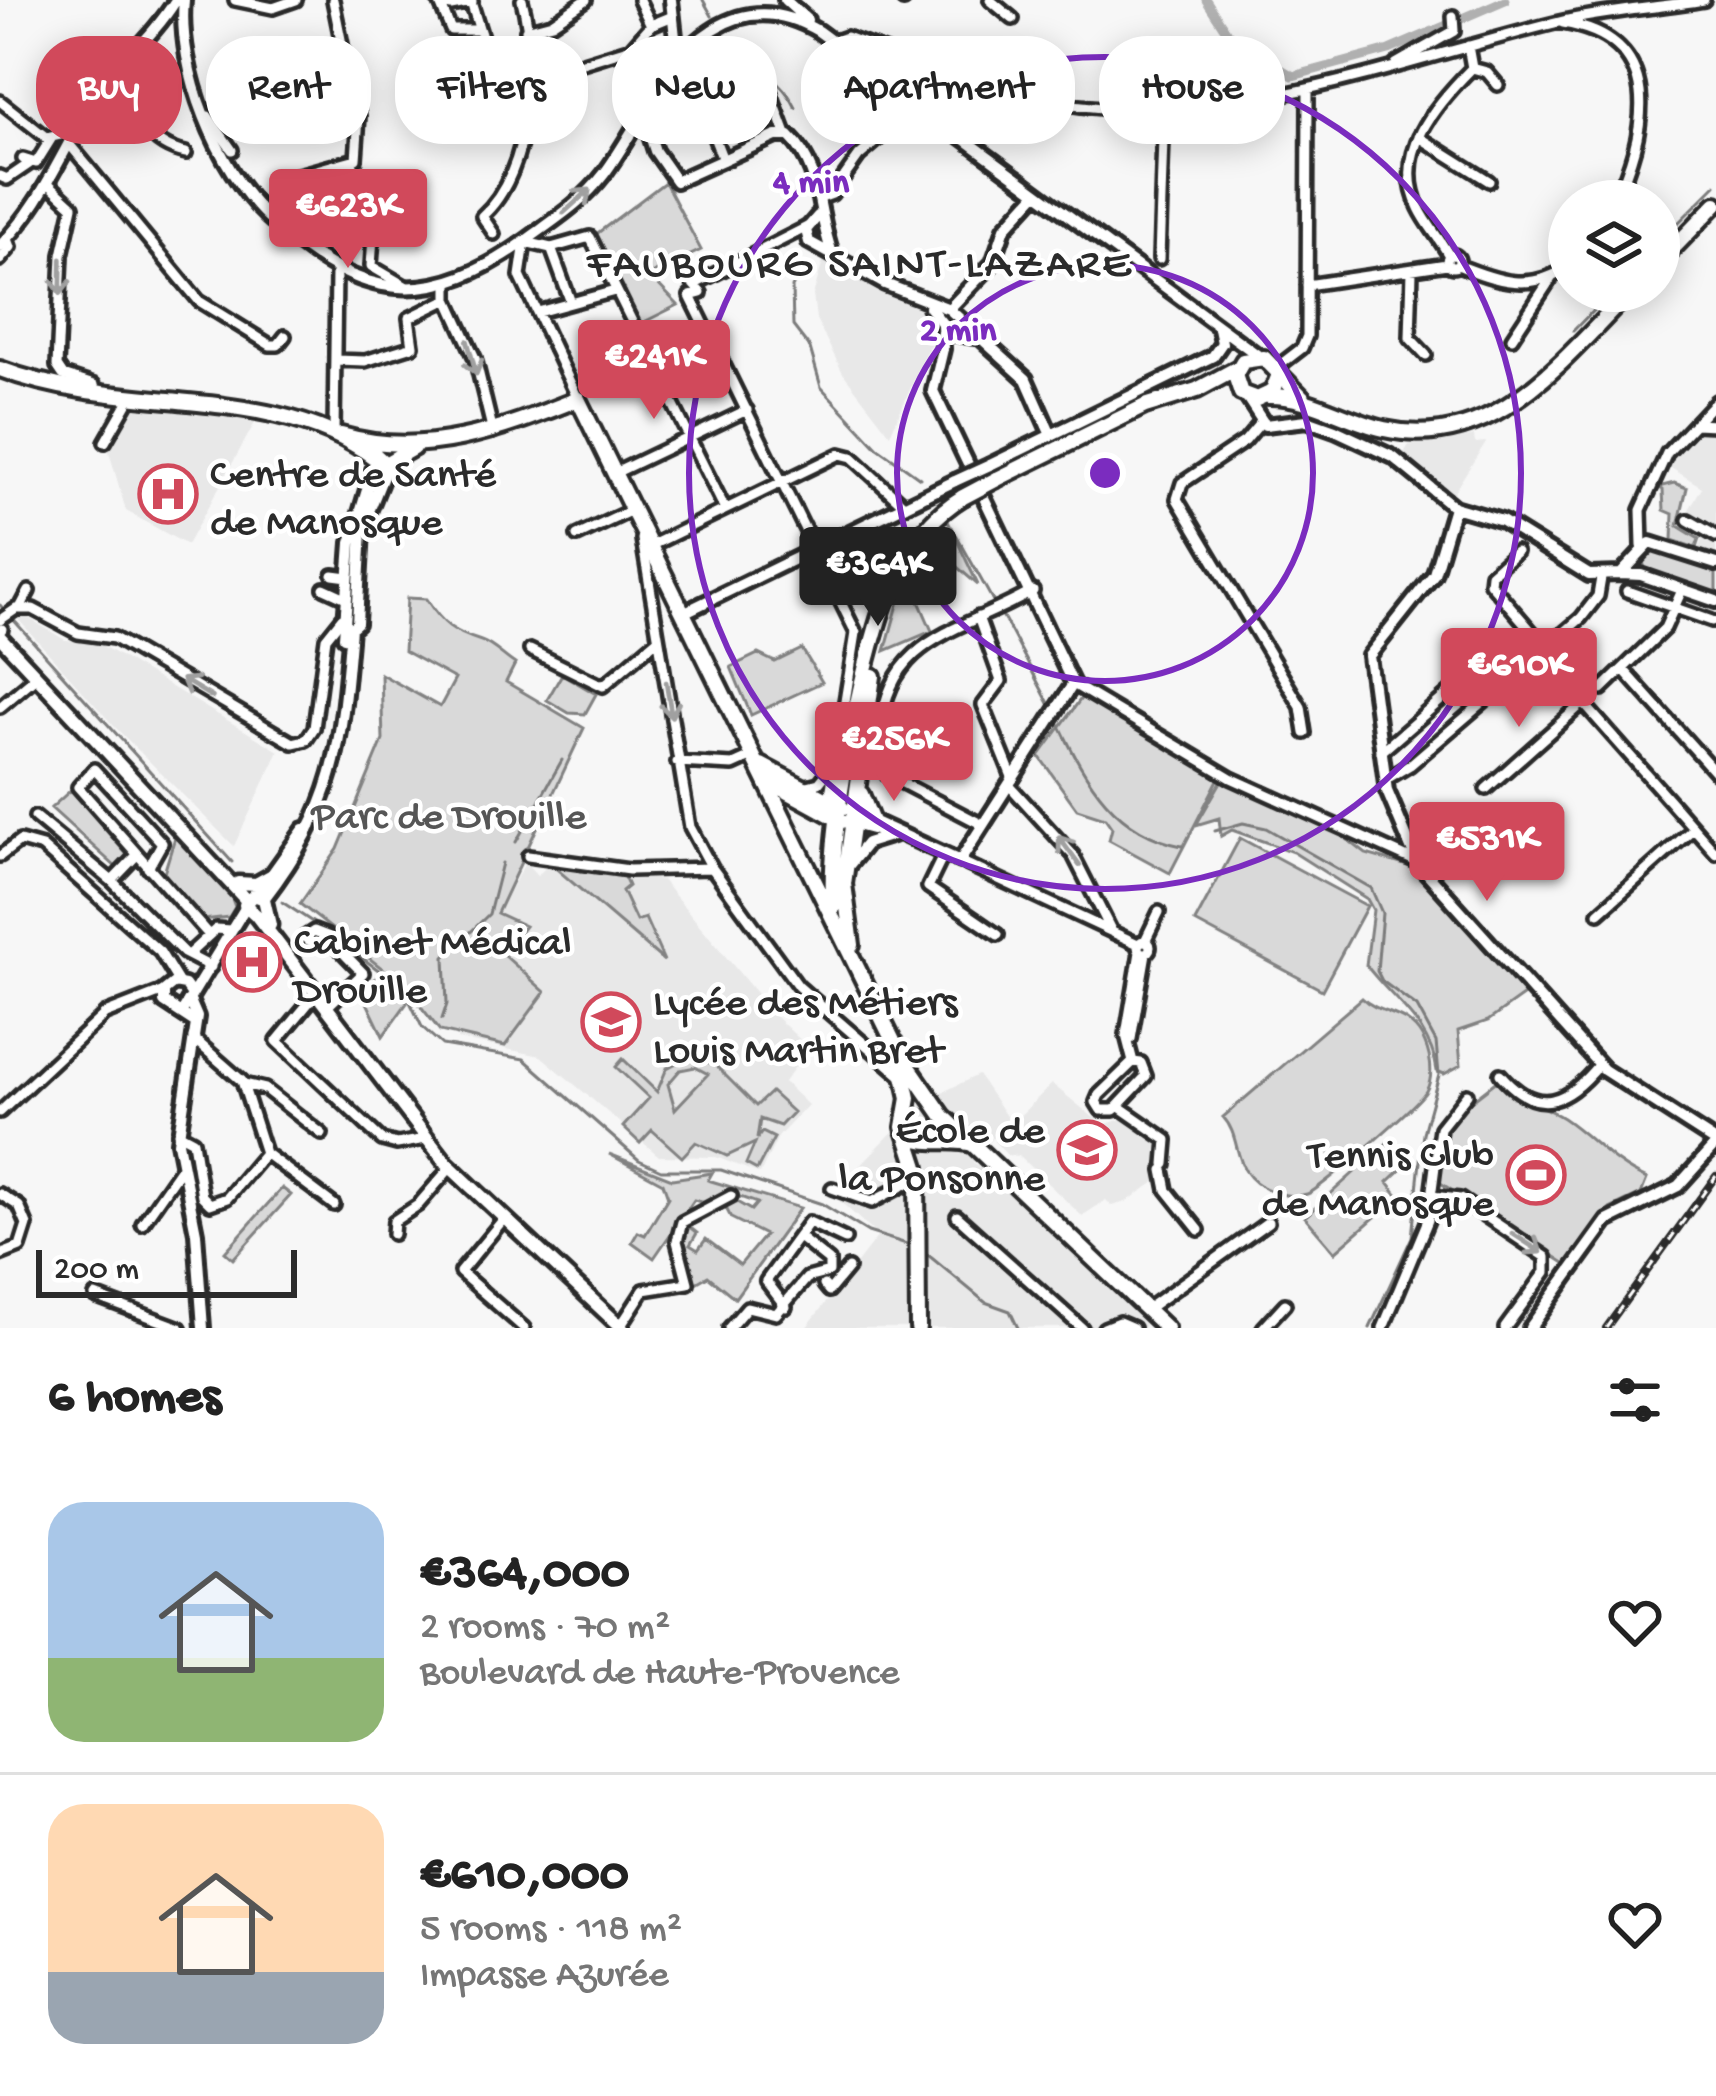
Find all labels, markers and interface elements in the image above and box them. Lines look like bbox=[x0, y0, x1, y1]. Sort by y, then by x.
chip: Buy bbox=[36, 36, 182, 144]
chip: Rent bbox=[206, 36, 371, 144]
chip: Filters bbox=[395, 36, 588, 144]
chip: New bbox=[612, 36, 777, 144]
chip: Apartment bbox=[801, 36, 1075, 144]
chip: House bbox=[1099, 36, 1285, 144]
text: 4 min bbox=[772, 163, 850, 206]
pin: €623K bbox=[264, 169, 432, 271]
map controls bbox=[1548, 180, 1680, 312]
button: layers bbox=[1548, 180, 1680, 312]
text: €623K bbox=[296, 185, 400, 231]
one-way arrow bbox=[561, 188, 591, 215]
district label: FAUBOURG SAINT-LAZARE bbox=[586, 240, 1133, 293]
one-way arrow bbox=[50, 257, 73, 296]
text: 2 min bbox=[920, 311, 997, 354]
pin: €241K bbox=[570, 320, 738, 422]
text: €241K bbox=[605, 336, 703, 382]
one-way arrow bbox=[462, 338, 484, 376]
centre of rings bbox=[1084, 452, 1126, 494]
place label: Centre de Santé de Manosque bbox=[210, 453, 497, 550]
hospital icon: Centre de Santé de Manosque bbox=[137, 463, 199, 525]
pin: €364K bbox=[794, 527, 962, 629]
text: €364K bbox=[826, 543, 930, 589]
pin: €610K bbox=[1435, 628, 1603, 730]
text: €610K bbox=[1468, 644, 1570, 690]
one-way arrow bbox=[181, 676, 215, 700]
one-way arrow bbox=[658, 680, 681, 719]
pin: €256K bbox=[810, 702, 978, 804]
text: €256K bbox=[842, 718, 946, 764]
park label: Parc de Drouille bbox=[310, 795, 588, 844]
pin: €531K bbox=[1403, 802, 1571, 904]
text: €531K bbox=[1436, 818, 1538, 864]
one-way arrow bbox=[1057, 835, 1082, 868]
place label: Cabinet Médical Drouille bbox=[291, 921, 571, 1018]
hospital icon: Cabinet Médical Drouille bbox=[221, 931, 283, 993]
place label: Lycée des Métiers Louis Martin Bret bbox=[653, 981, 959, 1078]
school or university icon: Lycée des Métiers Louis Martin Bret bbox=[580, 991, 642, 1053]
place label: École de la Ponsonne bbox=[839, 1109, 1046, 1206]
school or university icon: École de la Ponsonne bbox=[1056, 1119, 1118, 1181]
place label: Tennis Club de Manosque bbox=[1262, 1134, 1495, 1231]
sports icon: Tennis Club de Manosque bbox=[1505, 1144, 1567, 1206]
one-way arrow bbox=[1509, 1230, 1543, 1255]
scale bar bbox=[36, 1244, 297, 1297]
text: 200 m bbox=[54, 1252, 139, 1290]
icon: filters bbox=[1602, 1367, 1668, 1433]
text: 6 homes bbox=[48, 1370, 221, 1430]
text: €364,000 bbox=[420, 1546, 630, 1606]
icon: home bbox=[144, 1550, 288, 1694]
icon: heart bbox=[1602, 1589, 1668, 1655]
text: 2 rooms · 70 m² bbox=[420, 1606, 670, 1652]
text: Boulevard de Haute-Provence bbox=[420, 1652, 899, 1698]
text: €610,000 bbox=[420, 1848, 629, 1908]
icon: home bbox=[144, 1852, 288, 1996]
icon: heart bbox=[1602, 1891, 1668, 1957]
text: 5 rooms · 118 m² bbox=[420, 1908, 682, 1954]
text: Impasse Azurée bbox=[420, 1954, 669, 2000]

